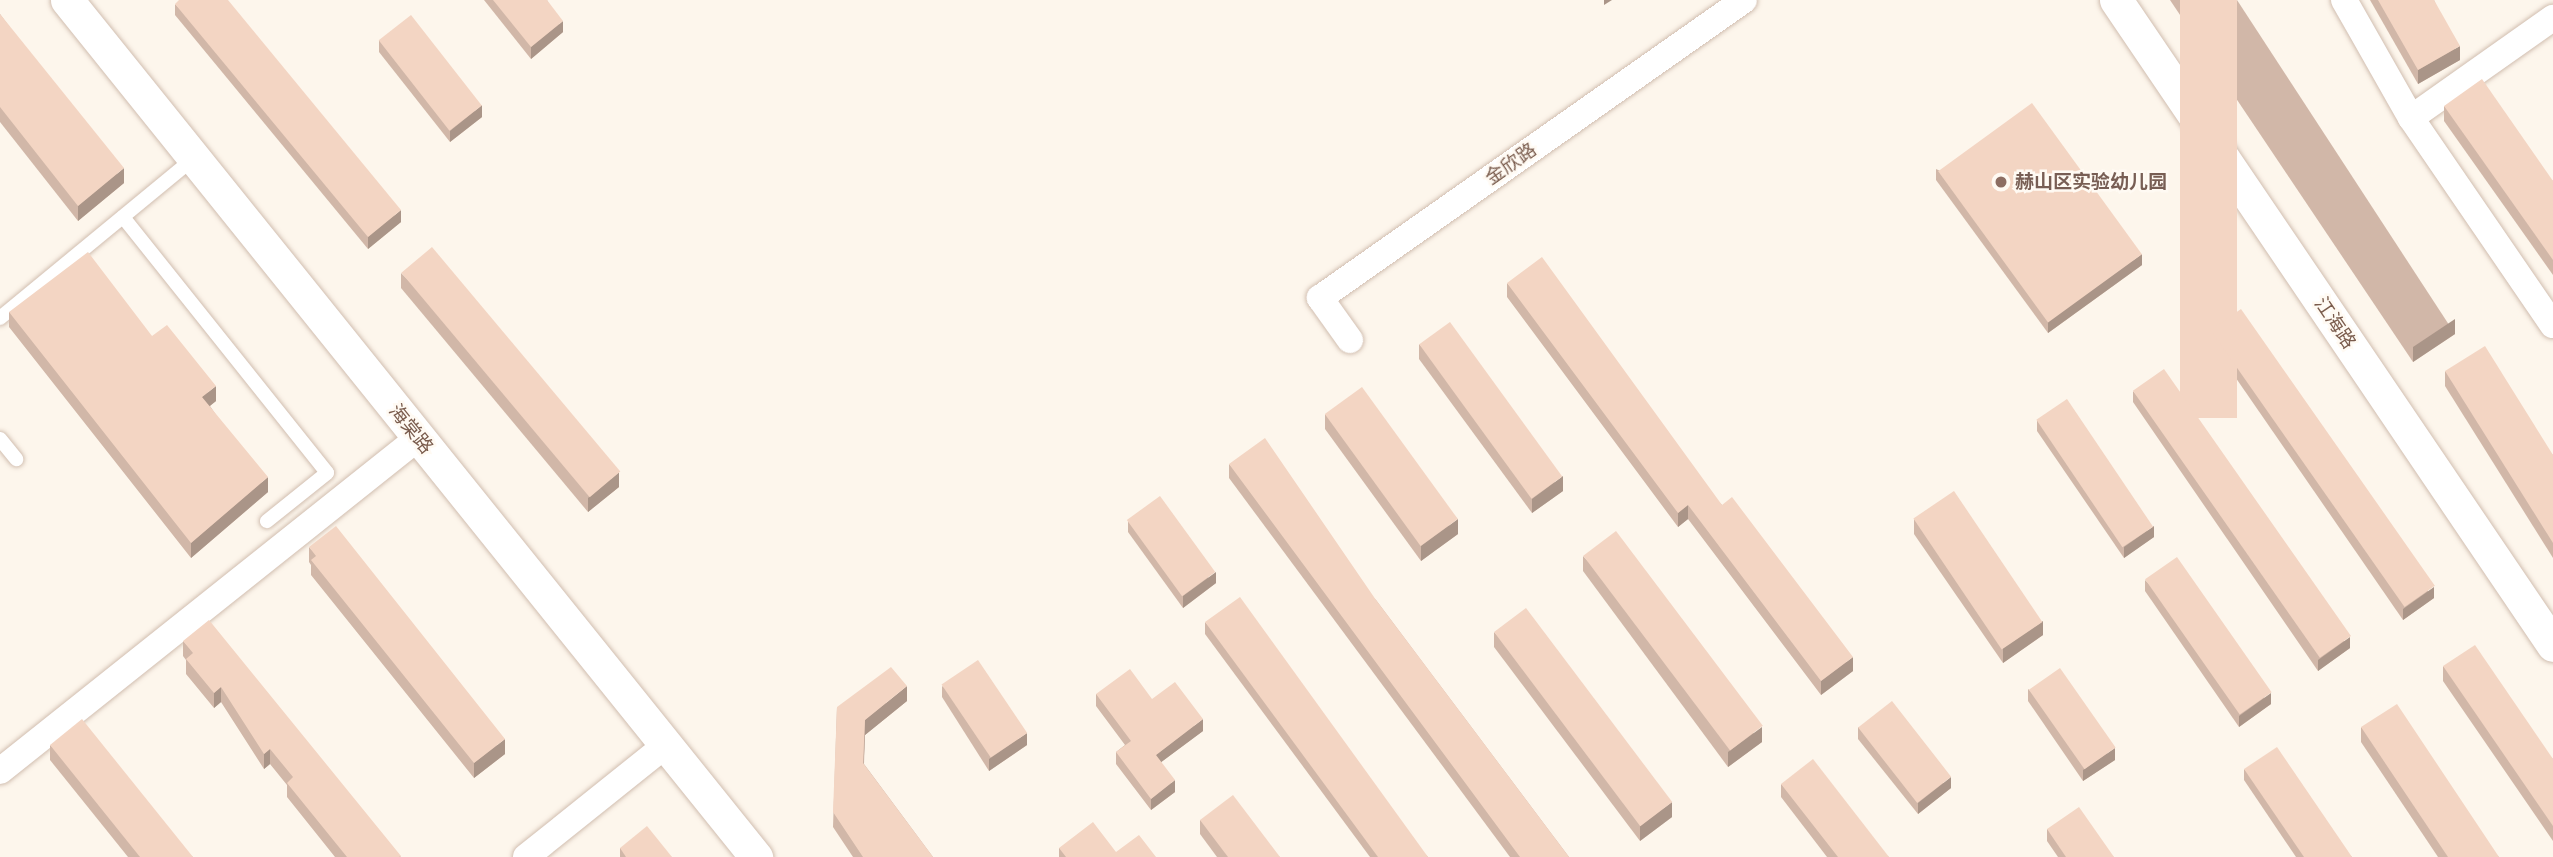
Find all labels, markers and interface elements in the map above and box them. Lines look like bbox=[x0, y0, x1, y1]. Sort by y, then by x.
street label: 金欣路 bbox=[1481, 138, 1541, 190]
place label: 赫山区实验幼儿园 bbox=[2015, 171, 2167, 193]
marker: 赫山区实验幼儿园 bbox=[1993, 174, 2009, 190]
street label: 江海路 bbox=[2310, 293, 2360, 353]
street label: 海棠路 bbox=[384, 400, 438, 458]

